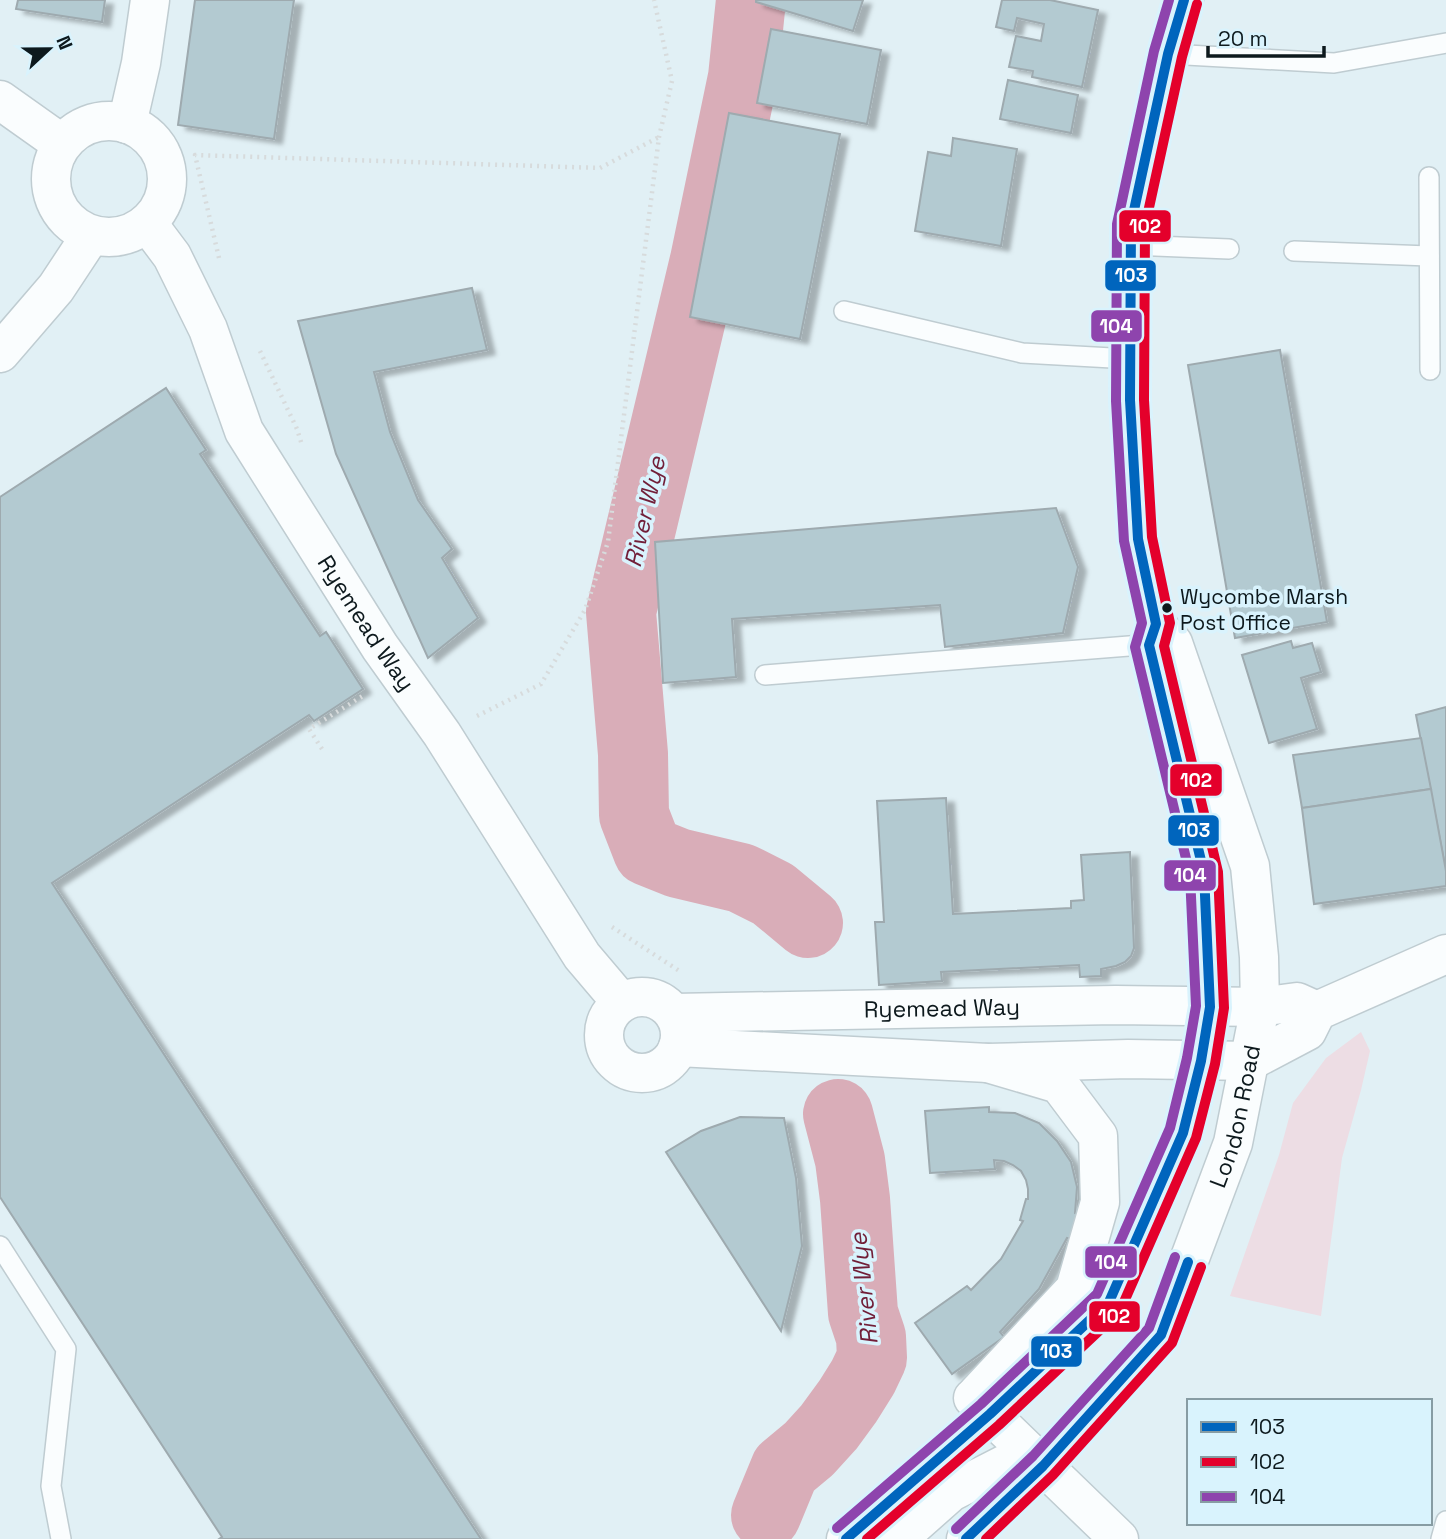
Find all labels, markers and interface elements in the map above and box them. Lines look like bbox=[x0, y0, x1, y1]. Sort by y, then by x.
north arrow bbox=[14, 14, 84, 84]
scale bar bbox=[1208, 14, 1324, 58]
text: 20 m bbox=[1218, 25, 1268, 52]
text: N bbox=[50, 32, 78, 53]
line badge: 102 bbox=[1118, 209, 1172, 243]
text: 102 bbox=[1129, 214, 1161, 239]
line badge: 103 bbox=[1104, 259, 1157, 292]
text: 103 bbox=[1115, 263, 1147, 288]
line badge: 104 bbox=[1090, 309, 1143, 343]
text: 104 bbox=[1100, 314, 1132, 339]
water label: River Wye bbox=[617, 453, 672, 570]
street label: Ryemead Way bbox=[311, 549, 421, 697]
place label: Wycombe Marsh Post Office bbox=[1180, 583, 1348, 636]
marker: Wycombe Marsh Post Office bbox=[1160, 601, 1174, 615]
line badge: 102 bbox=[1169, 763, 1223, 797]
text: 102 bbox=[1180, 768, 1212, 793]
line badge: 103 bbox=[1167, 814, 1220, 847]
text: 103 bbox=[1178, 818, 1210, 843]
line badge: 104 bbox=[1163, 859, 1217, 892]
text: 104 bbox=[1174, 863, 1206, 888]
street label: Ryemead Way bbox=[864, 992, 1020, 1025]
street label: London Road bbox=[1203, 1042, 1267, 1192]
water label: River Wye bbox=[842, 1231, 885, 1347]
line badge: 104 bbox=[1084, 1245, 1138, 1279]
text: 104 bbox=[1095, 1250, 1127, 1275]
line badge: 102 bbox=[1088, 1300, 1141, 1333]
text: 102 bbox=[1098, 1304, 1130, 1329]
line badge: 103 bbox=[1030, 1335, 1083, 1368]
text: 103 bbox=[1040, 1339, 1072, 1364]
legend bbox=[1187, 1399, 1432, 1525]
text: 103 bbox=[1250, 1413, 1285, 1440]
text: 102 bbox=[1250, 1448, 1285, 1475]
text: 104 bbox=[1250, 1483, 1285, 1510]

